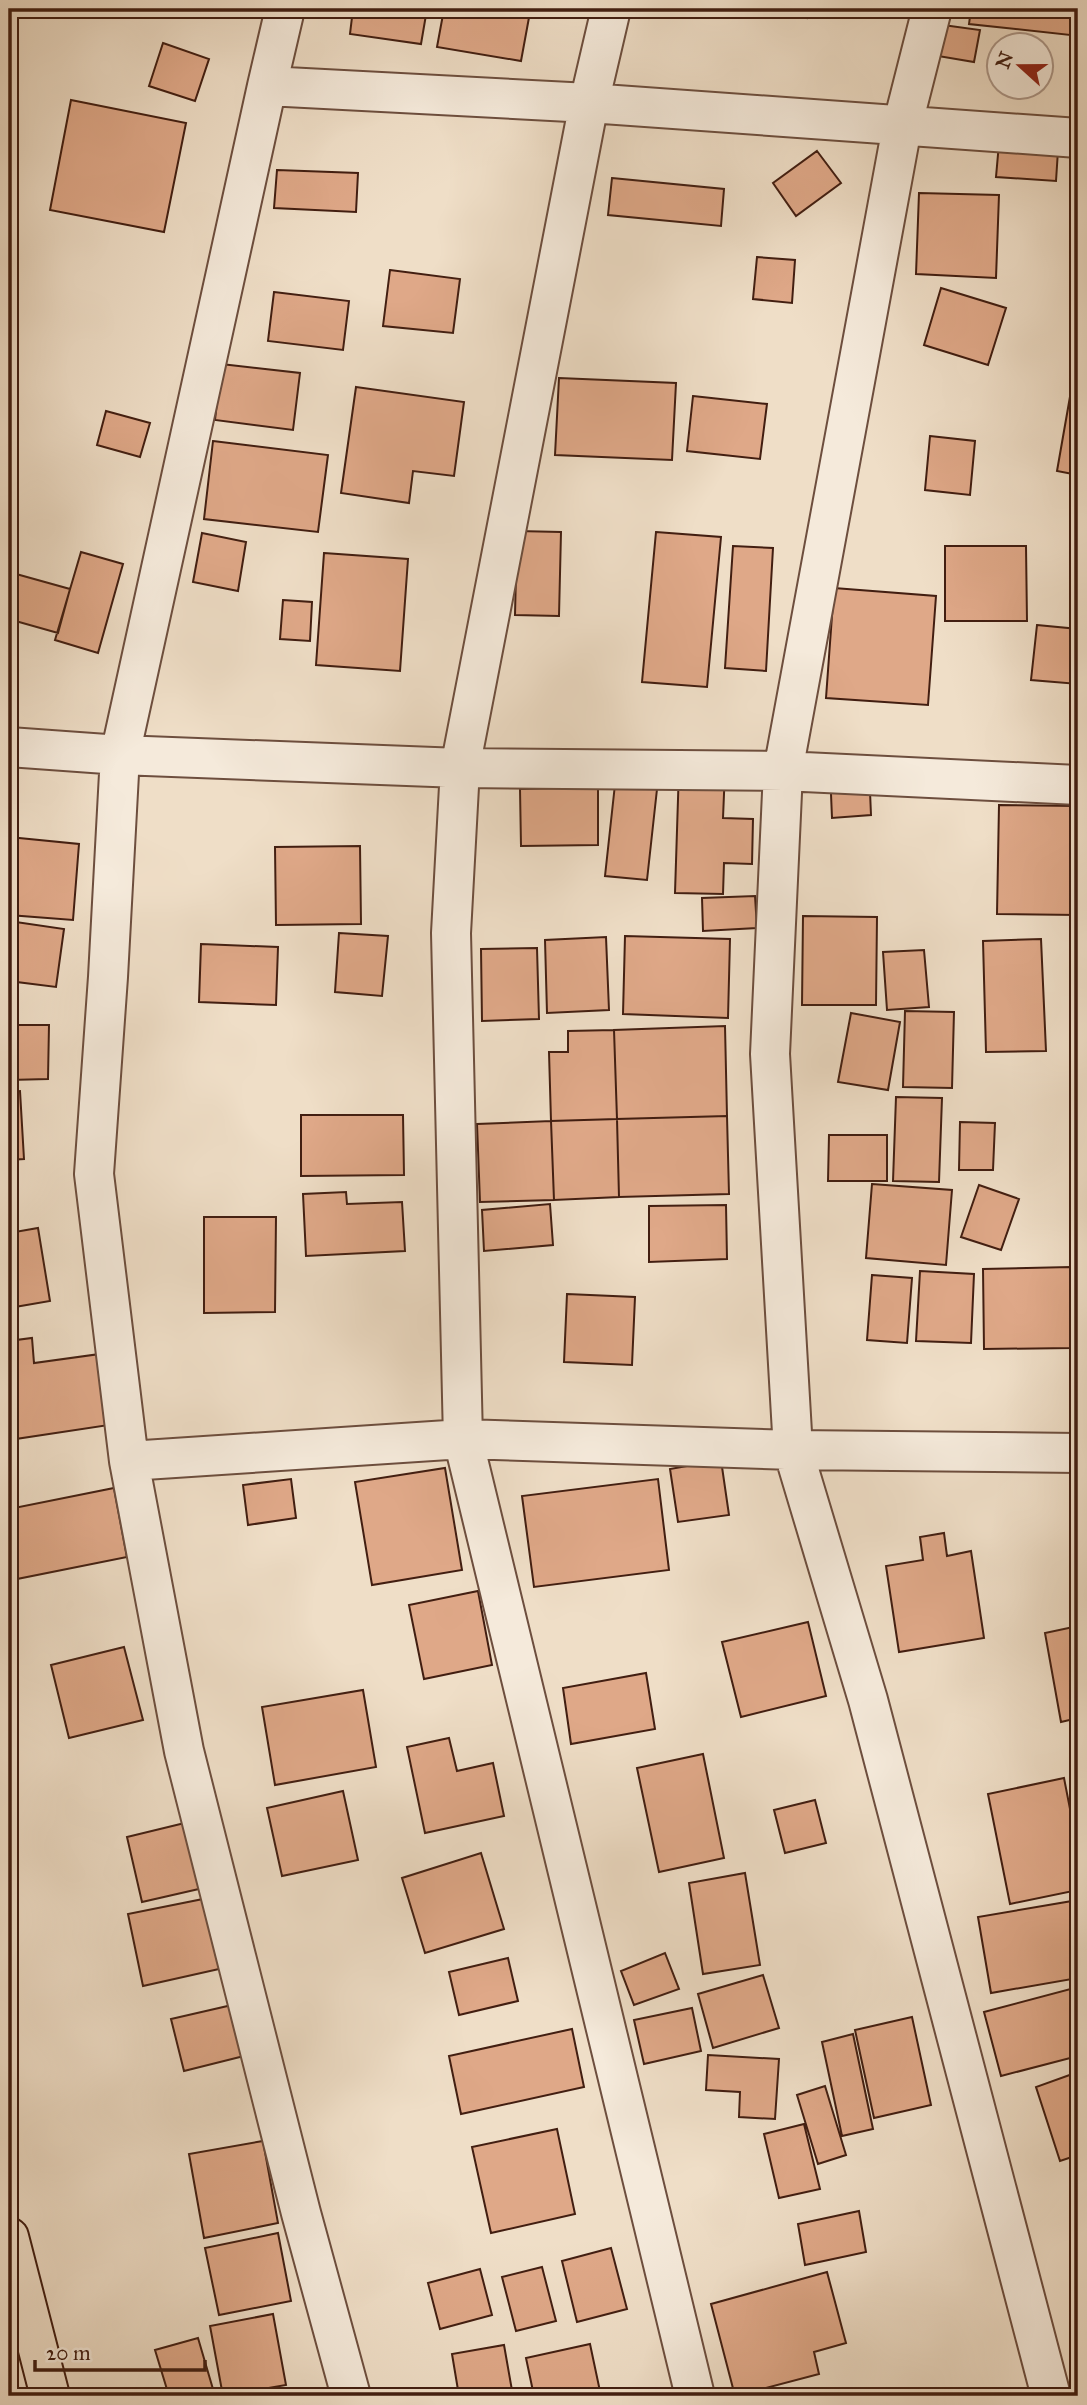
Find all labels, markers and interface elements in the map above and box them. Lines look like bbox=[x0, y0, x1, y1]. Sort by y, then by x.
north arrow bbox=[986, 32, 1056, 102]
text: N bbox=[991, 48, 1018, 72]
scale bar bbox=[35, 2328, 205, 2372]
text: 20 m bbox=[46, 2340, 91, 2366]

